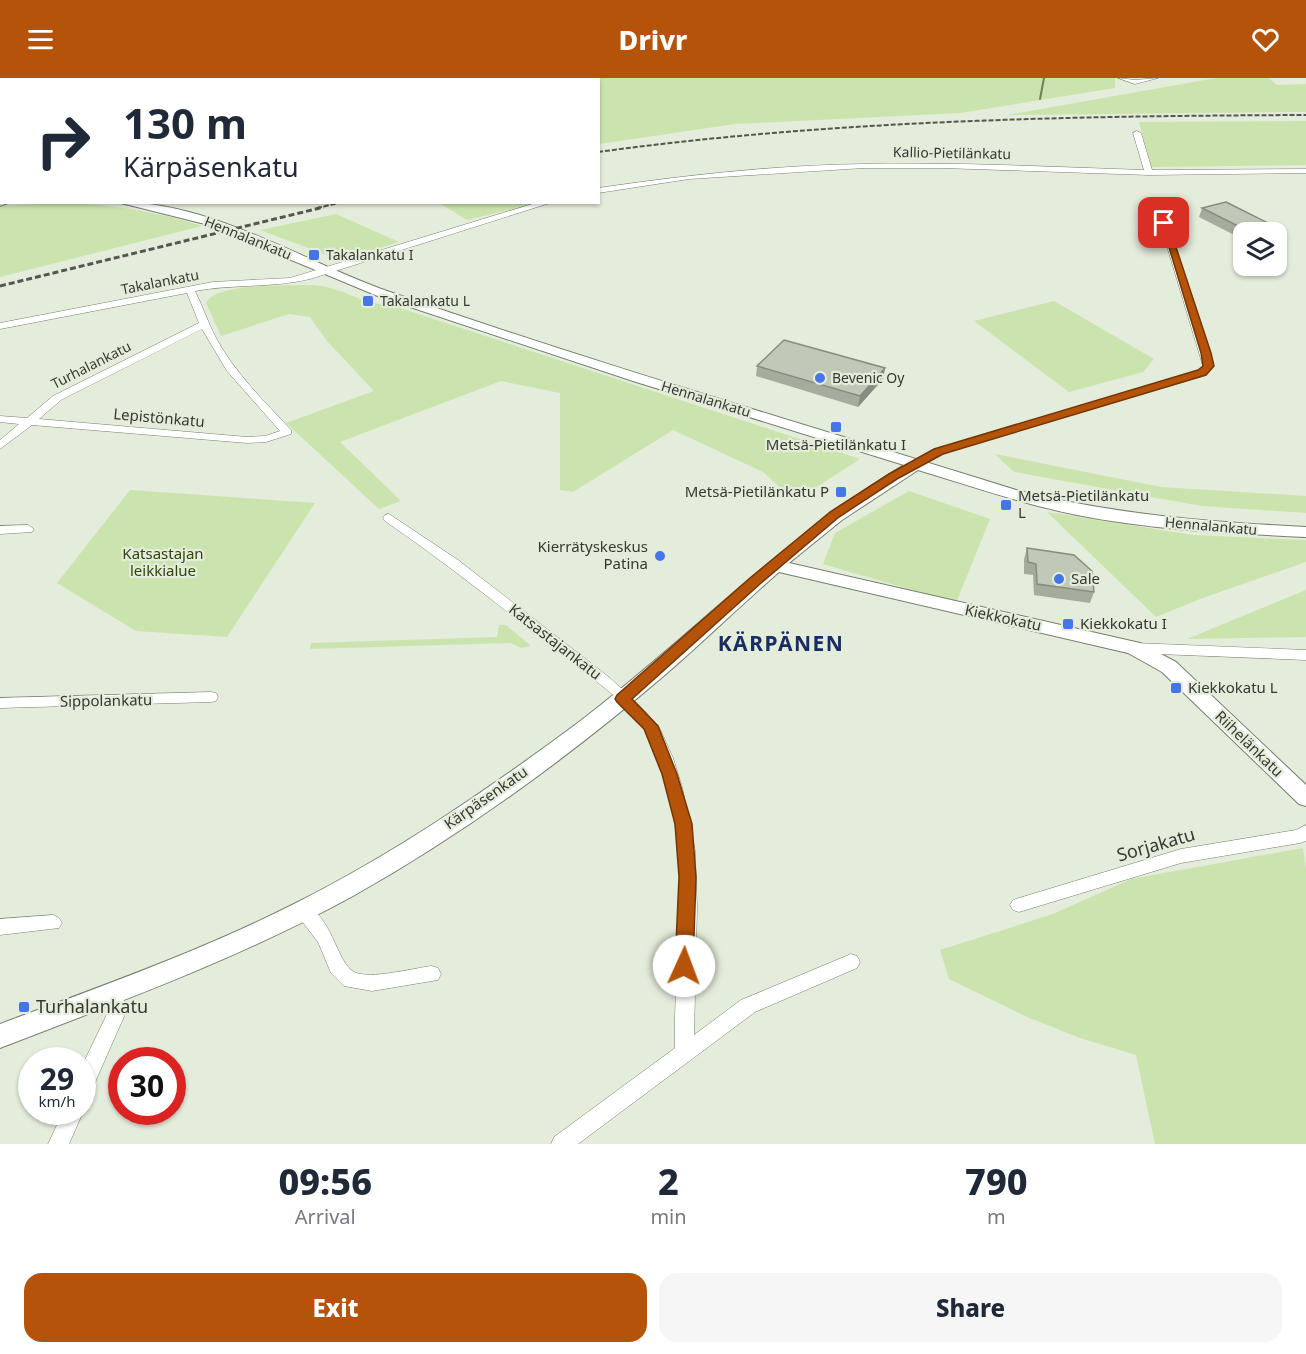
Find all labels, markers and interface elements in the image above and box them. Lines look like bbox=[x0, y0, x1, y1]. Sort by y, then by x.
text: Drivr bbox=[619, 21, 687, 58]
icon: menu bbox=[24, 23, 57, 56]
icon: heart bbox=[1249, 23, 1282, 56]
text: 130 m bbox=[123, 94, 247, 151]
icon: right bbox=[24, 102, 102, 180]
street label: Kallio-Pietilänkatu bbox=[893, 142, 1011, 163]
text: Kärpäsenkatu bbox=[123, 148, 299, 185]
pin bbox=[1138, 197, 1189, 248]
icon: arrive bbox=[1147, 206, 1180, 239]
street label: Hennalankatu bbox=[202, 211, 295, 264]
map controls bbox=[1233, 222, 1287, 276]
button: layers bbox=[1233, 222, 1287, 276]
place label: Takalankatu I bbox=[326, 245, 414, 264]
marker: Takalankatu I bbox=[307, 248, 321, 262]
street label: Takalankatu bbox=[119, 265, 200, 298]
place label: Takalankatu L bbox=[380, 291, 470, 310]
marker: Takalankatu L bbox=[361, 294, 375, 308]
street label: Turhalankatu bbox=[48, 336, 134, 393]
place label: Bevenic Oy bbox=[832, 368, 905, 387]
marker: Bevenic Oy bbox=[813, 371, 827, 385]
street label: Hennalankatu bbox=[659, 376, 753, 421]
street label: Lepistönkatu bbox=[113, 403, 206, 431]
marker: Metsä-Pietilänkatu I bbox=[829, 420, 843, 434]
place label: Metsä-Pietilänkatu I bbox=[766, 434, 906, 454]
place label: Metsä-Pietilänkatu P bbox=[685, 481, 829, 501]
marker: Metsä-Pietilänkatu P bbox=[834, 485, 848, 499]
place label: Metsä-Pietilänkatu L bbox=[1018, 485, 1149, 522]
marker: Metsä-Pietilänkatu L bbox=[999, 498, 1013, 512]
street label: Hennalankatu bbox=[1164, 512, 1258, 539]
place label: Kierrätyskeskus Patina bbox=[538, 536, 648, 573]
park label: Katsastajan leikkialue bbox=[122, 543, 204, 580]
marker: Kierrätyskeskus Patina bbox=[653, 549, 667, 563]
place label: Sale bbox=[1071, 568, 1100, 588]
marker: Sale bbox=[1052, 572, 1066, 586]
street label: Katsastajankatu bbox=[505, 599, 606, 684]
street label: Kiekkokatu bbox=[963, 599, 1043, 635]
place label: Kiekkokatu I bbox=[1080, 613, 1167, 633]
marker: Kiekkokatu I bbox=[1061, 617, 1075, 631]
district label: KÄRPÄNEN bbox=[718, 629, 844, 657]
place label: Kiekkokatu L bbox=[1188, 677, 1278, 697]
marker: Kiekkokatu L bbox=[1169, 681, 1183, 695]
street label: Sippolankatu bbox=[60, 689, 152, 711]
street label: Riihelänkatu bbox=[1211, 706, 1288, 781]
street label: Kärpäsenkatu bbox=[440, 761, 531, 833]
street label: Sorjakatu bbox=[1114, 821, 1198, 867]
position arrow bbox=[652, 934, 716, 998]
place label: Turhalankatu bbox=[36, 994, 148, 1018]
marker: Turhalankatu bbox=[17, 1000, 31, 1014]
speed limit sign: 30 bbox=[108, 1047, 186, 1125]
text: 29 bbox=[40, 1058, 74, 1099]
text: km/h bbox=[39, 1091, 75, 1111]
text: 09:56 bbox=[278, 1157, 372, 1206]
text: 2 bbox=[658, 1157, 679, 1206]
text: 790 bbox=[965, 1157, 1028, 1206]
text: Arrival bbox=[295, 1203, 356, 1230]
text: min bbox=[650, 1203, 687, 1230]
text: m bbox=[987, 1203, 1006, 1230]
button: Exit bbox=[24, 1273, 647, 1342]
button: Share bbox=[659, 1273, 1282, 1342]

